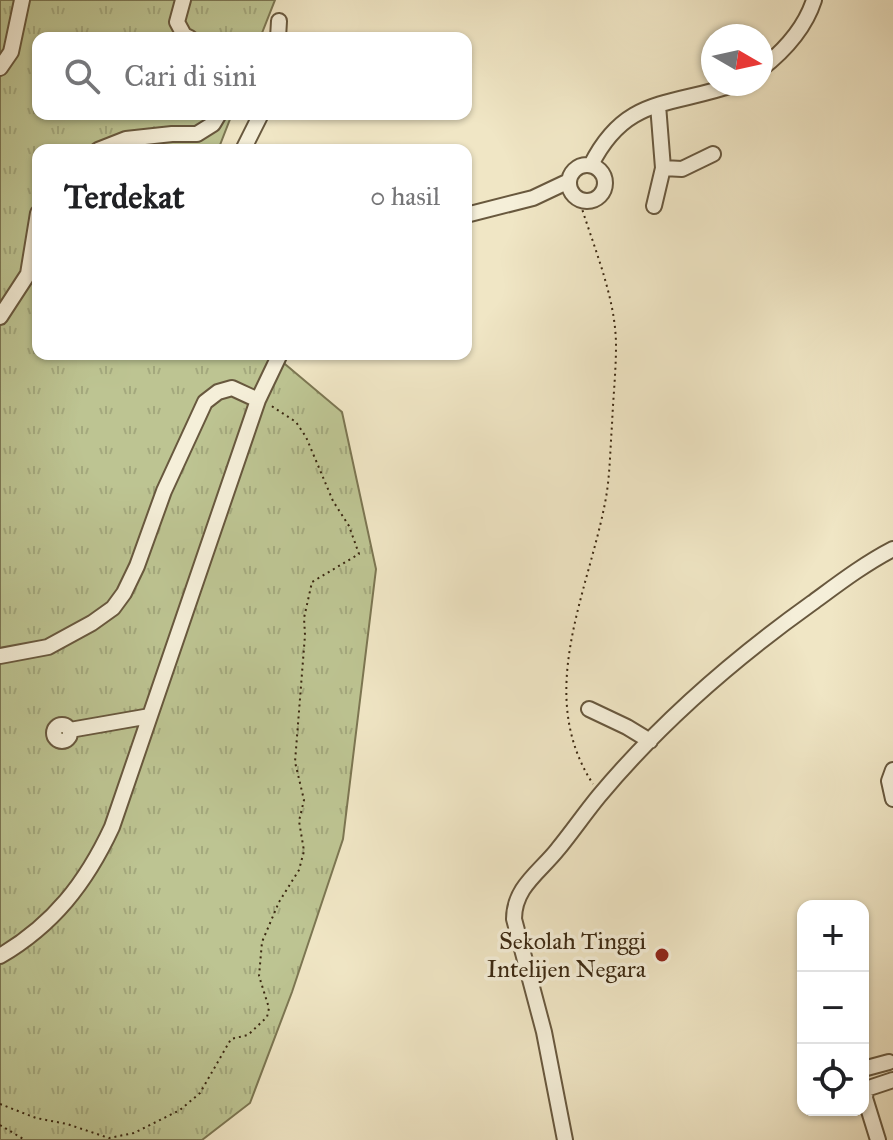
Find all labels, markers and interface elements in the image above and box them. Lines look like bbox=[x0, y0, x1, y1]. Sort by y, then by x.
north arrow bbox=[701, 24, 773, 96]
search box bbox=[32, 32, 472, 120]
icon: search bbox=[60, 54, 104, 98]
text: Cari di sini bbox=[124, 58, 257, 94]
text: Terdekat bbox=[64, 176, 185, 217]
text: 0 hasil bbox=[370, 180, 440, 212]
map controls bbox=[797, 900, 869, 1116]
button: + bbox=[797, 900, 869, 972]
place label: Sekolah Tinggi Intelijen Negara bbox=[487, 926, 647, 984]
marker: Sekolah Tinggi Intelijen Negara bbox=[653, 946, 671, 964]
button: − bbox=[797, 972, 869, 1044]
button: locate bbox=[797, 1044, 869, 1116]

